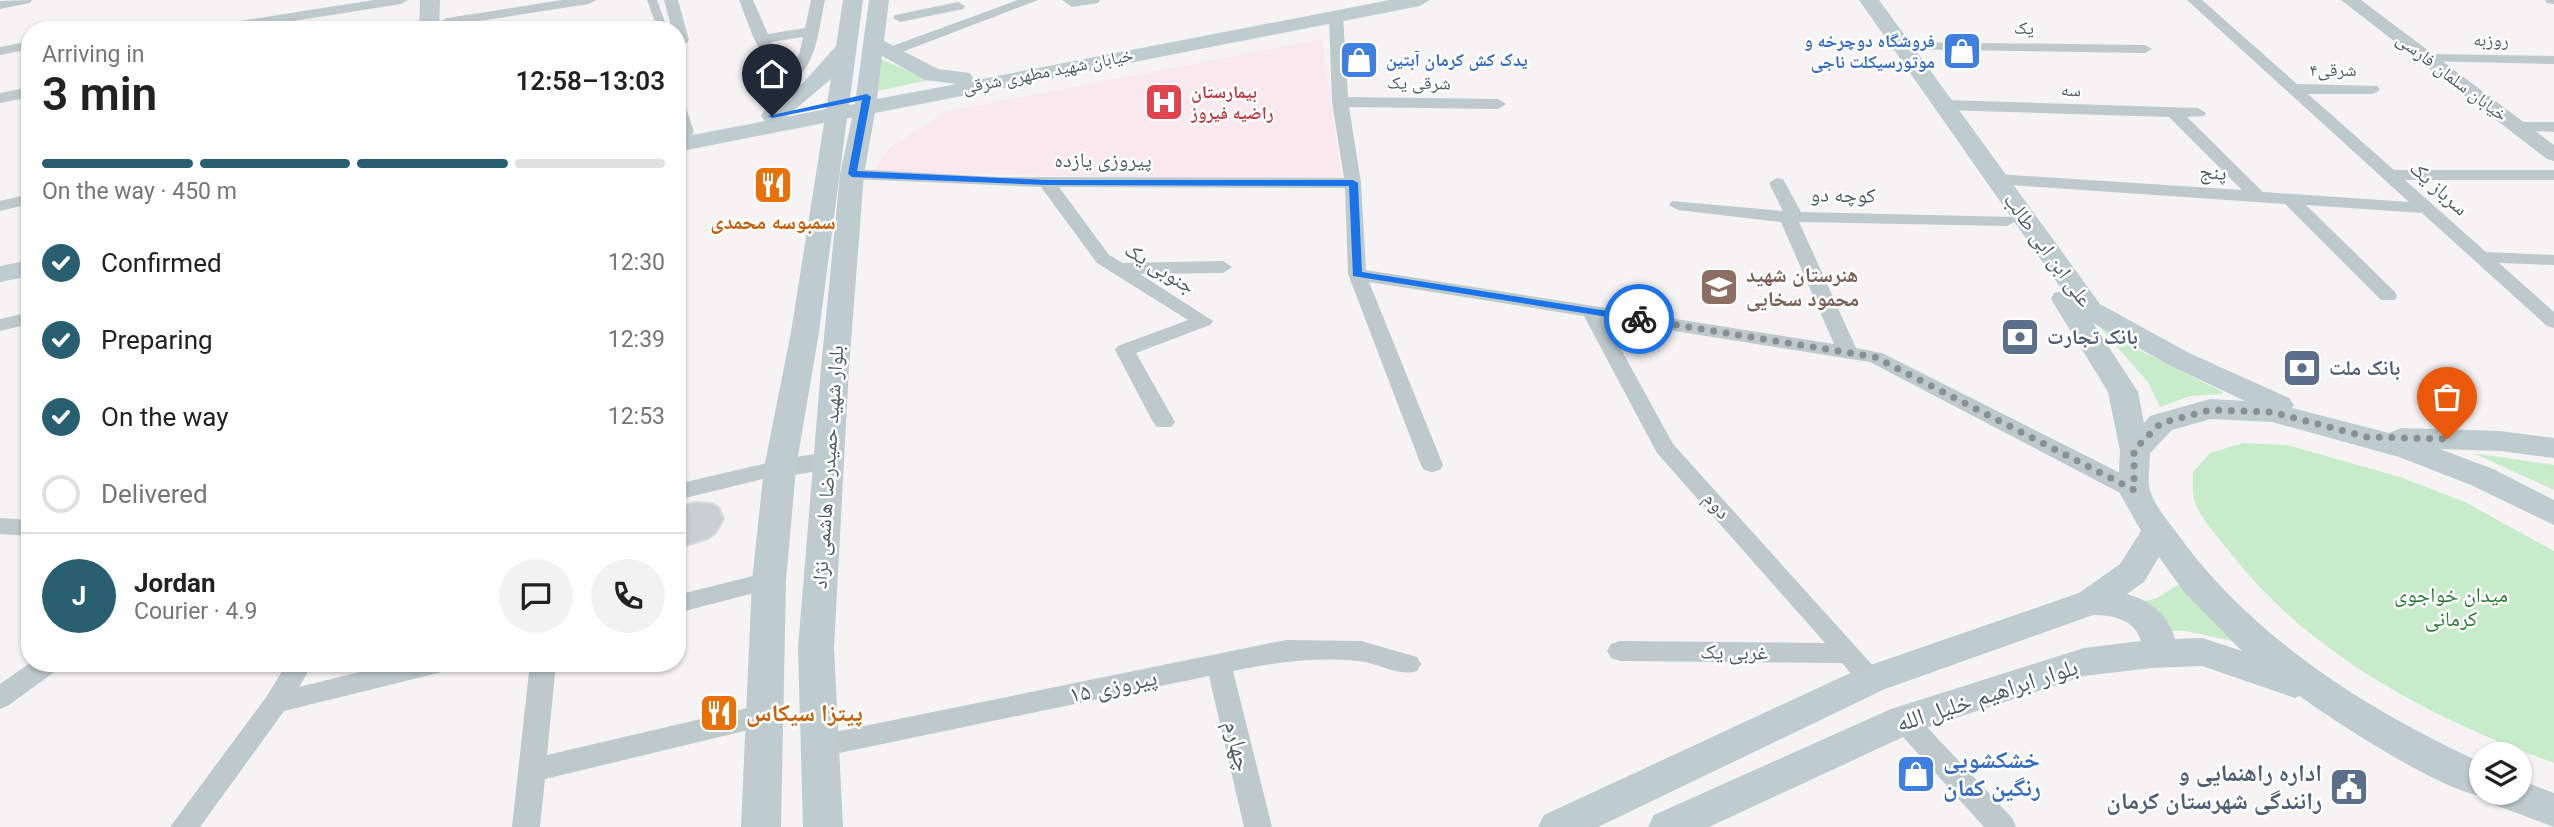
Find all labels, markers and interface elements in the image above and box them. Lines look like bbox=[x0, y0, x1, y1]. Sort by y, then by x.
street label: یک bbox=[2014, 17, 2034, 38]
street label: خیابان سلمان فارسی bbox=[2392, 28, 2512, 126]
street label: روزبه bbox=[2473, 29, 2509, 51]
place label: فروشگاه دوچرخه و موتورسیکلت ناجی bbox=[1804, 30, 1935, 73]
shop icon: فروشگاه دوچرخه و موتورسیکلت ناجی bbox=[1941, 30, 1983, 72]
shop icon: یدک کش کرمان آبتین bbox=[1338, 39, 1380, 81]
text: Arriving in bbox=[42, 41, 145, 68]
pin bbox=[742, 44, 802, 116]
street label: خیابان شهید مطهری شرقی bbox=[961, 44, 1135, 98]
place label: یدک کش کرمان آبتین bbox=[1386, 49, 1528, 71]
icon: home bbox=[753, 55, 791, 93]
street label: شرقی۴ bbox=[2309, 59, 2357, 81]
text: 12:58–13:03 bbox=[515, 66, 665, 96]
text: 3 min bbox=[42, 67, 157, 121]
street label: شرقی یک bbox=[1387, 71, 1451, 95]
street label: سه bbox=[2061, 79, 2081, 100]
hospital icon: بیمارستان راضیه فیروز bbox=[1143, 81, 1185, 123]
place label: بیمارستان راضیه فیروز bbox=[1190, 81, 1274, 123]
street label: پیروزی یازده bbox=[1054, 148, 1152, 172]
street label: سرباز یک bbox=[2405, 156, 2473, 220]
street label: پنج bbox=[2198, 159, 2227, 186]
restaurant icon: سمبوسه محمدی bbox=[752, 164, 794, 206]
text: On the way · 450 m bbox=[42, 178, 237, 205]
street label: کوچه دو bbox=[1810, 182, 1876, 208]
street label: علی ابن ابی طالب bbox=[1998, 188, 2098, 313]
place label: سمبوسه محمدی bbox=[710, 210, 836, 234]
street label: جنوبی یک bbox=[1120, 237, 1200, 300]
icon: check bbox=[42, 244, 80, 282]
text: Confirmed bbox=[101, 248, 222, 278]
text: 12:30 bbox=[608, 249, 665, 276]
place label: هنرستان شهید محمود سخایی bbox=[1746, 263, 1859, 312]
school or university icon: هنرستان شهید محمود سخایی bbox=[1698, 266, 1740, 308]
courier bbox=[1604, 284, 1674, 354]
icon: bike bbox=[1620, 300, 1658, 338]
bank icon: بانک تجارت bbox=[1999, 316, 2041, 358]
icon: check bbox=[42, 321, 80, 359]
text: Preparing bbox=[101, 325, 213, 355]
place label: بانک تجارت bbox=[2047, 325, 2138, 349]
text: 12:39 bbox=[608, 326, 665, 353]
street label: بلوار شهید حمیدرضا هاشمی نژاد bbox=[808, 344, 849, 590]
bank icon: بانک ملت bbox=[2281, 347, 2323, 389]
place label: بانک ملت bbox=[2329, 356, 2400, 380]
pin bbox=[2417, 367, 2477, 439]
icon: bag bbox=[2428, 378, 2466, 416]
icon: check bbox=[42, 398, 80, 436]
text: On the way bbox=[101, 402, 229, 432]
text: 12:53 bbox=[608, 403, 665, 430]
text: Delivered bbox=[101, 479, 208, 509]
street label: دوم bbox=[1697, 486, 1736, 525]
button: chat bbox=[499, 559, 573, 633]
button: phone bbox=[591, 559, 665, 633]
text: Jordan bbox=[134, 568, 216, 598]
text: J bbox=[72, 581, 86, 611]
park label: میدان خواجوی کرمانی bbox=[2394, 583, 2508, 632]
text: Courier · 4.9 bbox=[134, 598, 257, 625]
street label: غربی یک bbox=[1700, 639, 1769, 666]
street label: بلوار ابراهیم خلیل الله bbox=[1893, 652, 2082, 739]
street label: پیروزی ۱۵ bbox=[1066, 663, 1160, 709]
restaurant icon: پیتزا سیکاس bbox=[698, 692, 740, 734]
place label: پیتزا سیکاس bbox=[746, 699, 863, 727]
street label: چهارم bbox=[1216, 718, 1258, 775]
map controls bbox=[2469, 742, 2532, 805]
button: layers bbox=[2469, 742, 2532, 805]
place label: خشکشویی رنگین کمان bbox=[1943, 746, 2041, 802]
shop icon: خشکشویی رنگین کمان bbox=[1895, 753, 1937, 795]
place label: اداره راهنمایی و رانندگی شهرستان کرمان bbox=[2106, 759, 2322, 815]
public building icon: اداره راهنمایی و رانندگی شهرستان کرمان bbox=[2328, 766, 2370, 808]

